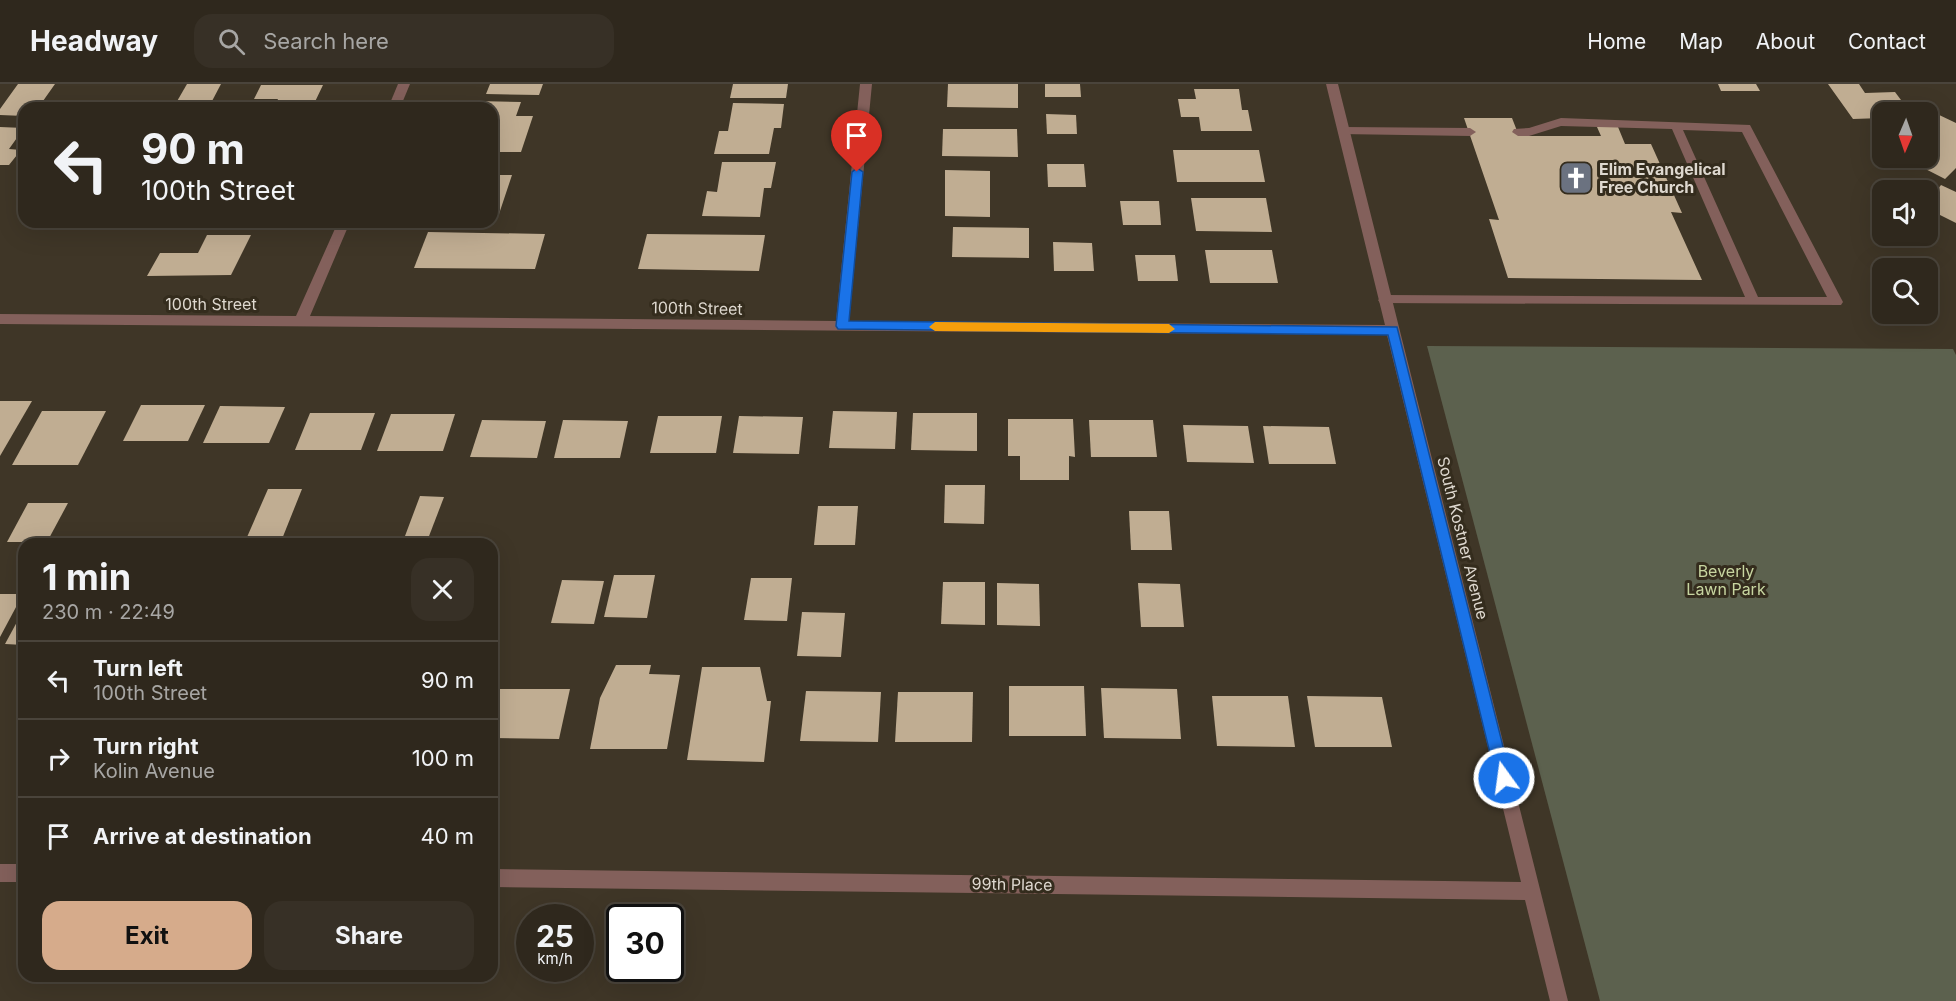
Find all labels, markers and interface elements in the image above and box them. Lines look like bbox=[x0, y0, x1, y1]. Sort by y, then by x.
search box bbox=[194, 14, 614, 68]
text: Headway bbox=[30, 24, 158, 58]
icon: search bbox=[215, 25, 248, 58]
text: Search here bbox=[263, 28, 389, 54]
text: Home bbox=[1587, 29, 1646, 54]
text: Map bbox=[1679, 29, 1723, 54]
text: About bbox=[1756, 29, 1815, 54]
text: Contact bbox=[1848, 29, 1926, 54]
north arrow bbox=[1872, 102, 1938, 168]
map controls bbox=[1872, 102, 1938, 324]
pin bbox=[831, 110, 882, 172]
icon: arrive bbox=[840, 119, 873, 152]
text: 90 m bbox=[141, 123, 245, 174]
icon: left bbox=[42, 126, 120, 204]
place label: Elim Evangelical Free Church bbox=[1599, 159, 1726, 197]
church icon: Elim Evangelical Free Church bbox=[1558, 160, 1594, 196]
text: 100th Street bbox=[141, 174, 295, 207]
button: sound bbox=[1872, 180, 1938, 246]
button: search bbox=[1872, 258, 1938, 324]
street label: 100th Street bbox=[165, 294, 257, 314]
street label: 100th Street bbox=[651, 297, 743, 319]
street label: South Kostner Avenue bbox=[1433, 454, 1493, 622]
text: 1 min bbox=[42, 555, 131, 599]
button: close bbox=[411, 558, 474, 621]
park label: Beverly Lawn Park bbox=[1686, 561, 1766, 599]
text: 230 m · 22:49 bbox=[42, 600, 175, 624]
text: Turn left bbox=[93, 655, 183, 681]
icon: left bbox=[42, 664, 75, 697]
text: 90 m bbox=[421, 667, 474, 693]
text: 100th Street bbox=[93, 681, 207, 705]
text: Turn right bbox=[93, 733, 199, 759]
icon: right bbox=[42, 742, 75, 775]
text: 100 m bbox=[412, 745, 474, 771]
position arrow bbox=[1472, 746, 1536, 810]
text: Kolin Avenue bbox=[93, 759, 215, 783]
icon: arrive bbox=[42, 820, 75, 853]
text: Arrive at destination bbox=[93, 823, 312, 849]
text: 40 m bbox=[420, 823, 474, 849]
street label: 99th Place bbox=[971, 873, 1053, 895]
button: Exit bbox=[42, 901, 252, 970]
button: Share bbox=[264, 901, 474, 970]
speed limit sign: 30 bbox=[606, 904, 684, 982]
text: 25 bbox=[536, 918, 574, 954]
text: km/h bbox=[537, 949, 573, 968]

